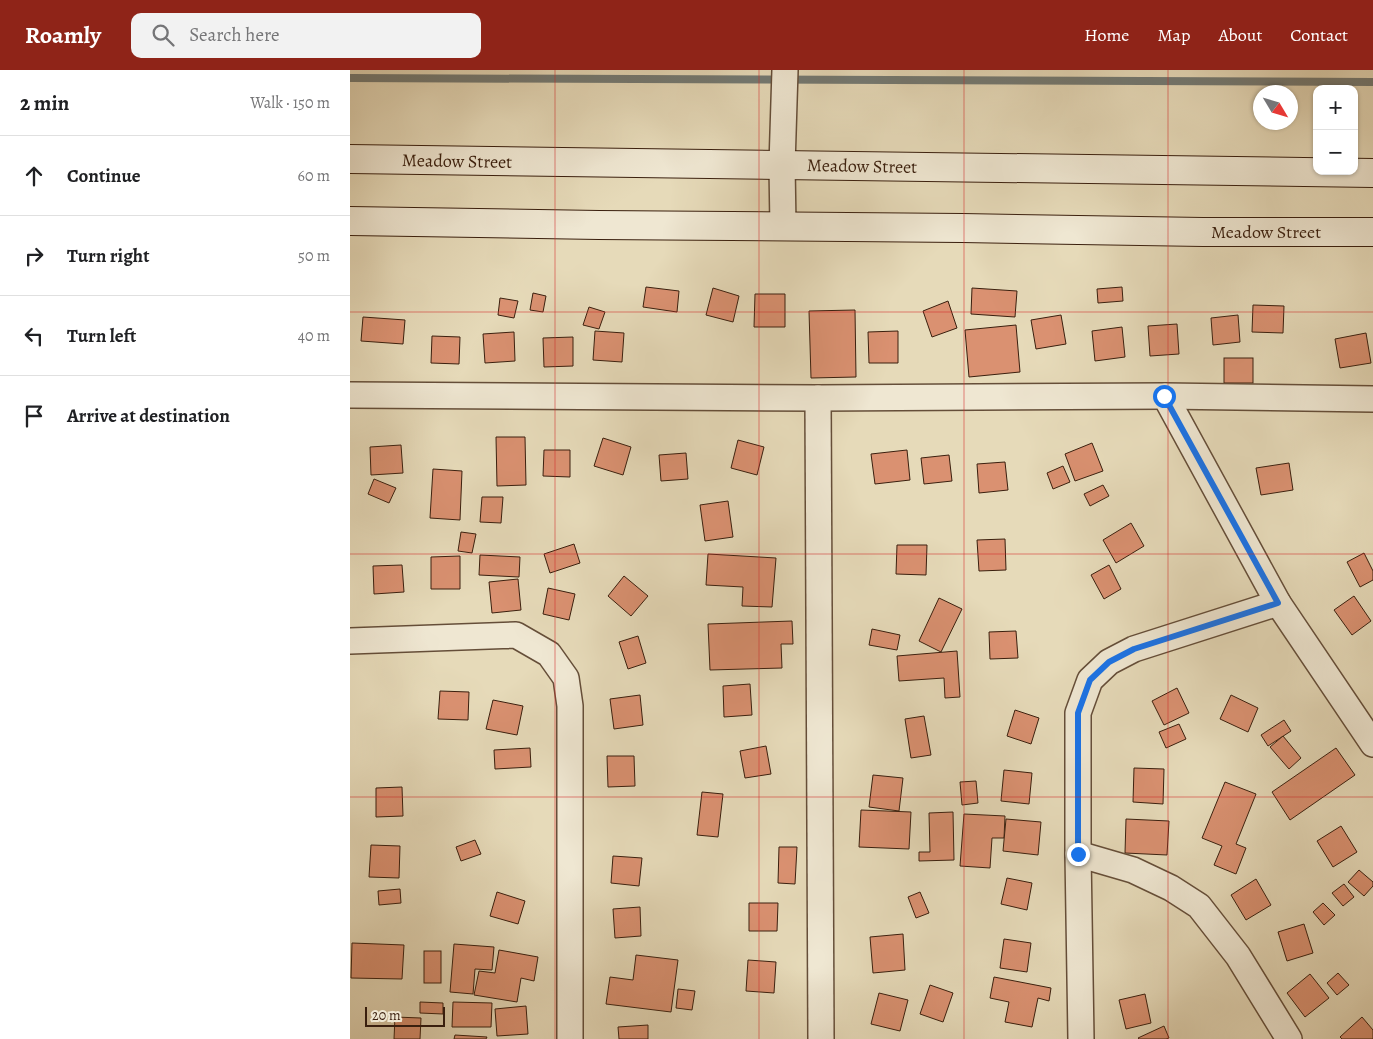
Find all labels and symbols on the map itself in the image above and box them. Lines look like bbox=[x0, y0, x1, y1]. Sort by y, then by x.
north arrow bbox=[1253, 85, 1298, 130]
street label: Meadow Street bbox=[402, 148, 512, 174]
street label: Meadow Street bbox=[807, 153, 917, 179]
street label: Meadow Street bbox=[1211, 220, 1321, 244]
route start bbox=[1153, 385, 1176, 408]
route end bbox=[1067, 843, 1090, 866]
scale bar bbox=[365, 1004, 445, 1027]

